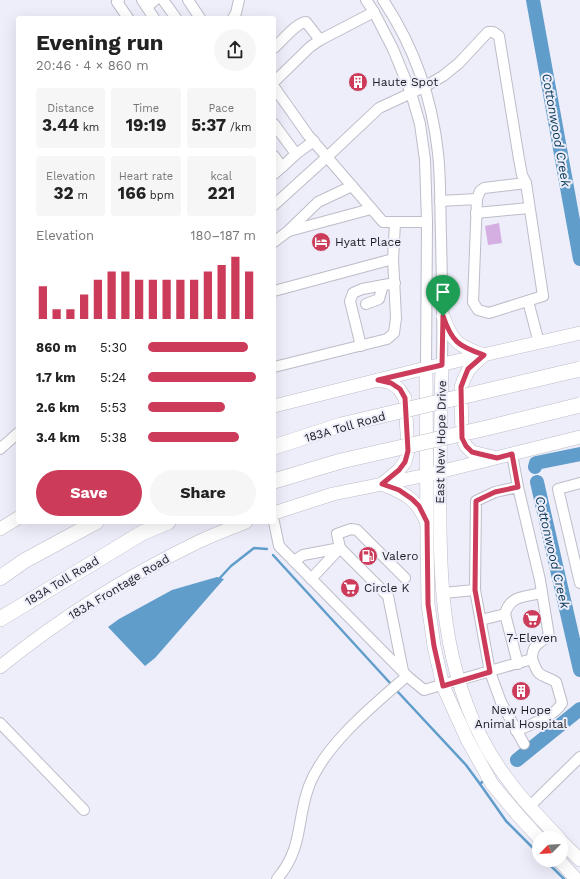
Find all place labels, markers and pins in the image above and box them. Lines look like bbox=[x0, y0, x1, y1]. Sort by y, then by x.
building icon: Haute Spot bbox=[347, 71, 369, 93]
place label: Haute Spot bbox=[372, 75, 438, 89]
hotel icon: Hyatt Place bbox=[310, 231, 332, 253]
place label: Hyatt Place bbox=[335, 235, 401, 249]
pin bbox=[426, 275, 460, 316]
fuel station icon: Valero bbox=[357, 545, 379, 567]
place label: Valero bbox=[382, 549, 418, 563]
supermarket icon: Circle K bbox=[339, 577, 361, 599]
place label: Circle K bbox=[364, 581, 410, 595]
supermarket icon: 7-Eleven bbox=[521, 608, 543, 630]
place label: 7-Eleven bbox=[507, 631, 557, 645]
building icon: New Hope Animal Hospital bbox=[510, 680, 532, 702]
place label: New Hope Animal Hospital bbox=[475, 703, 568, 731]

